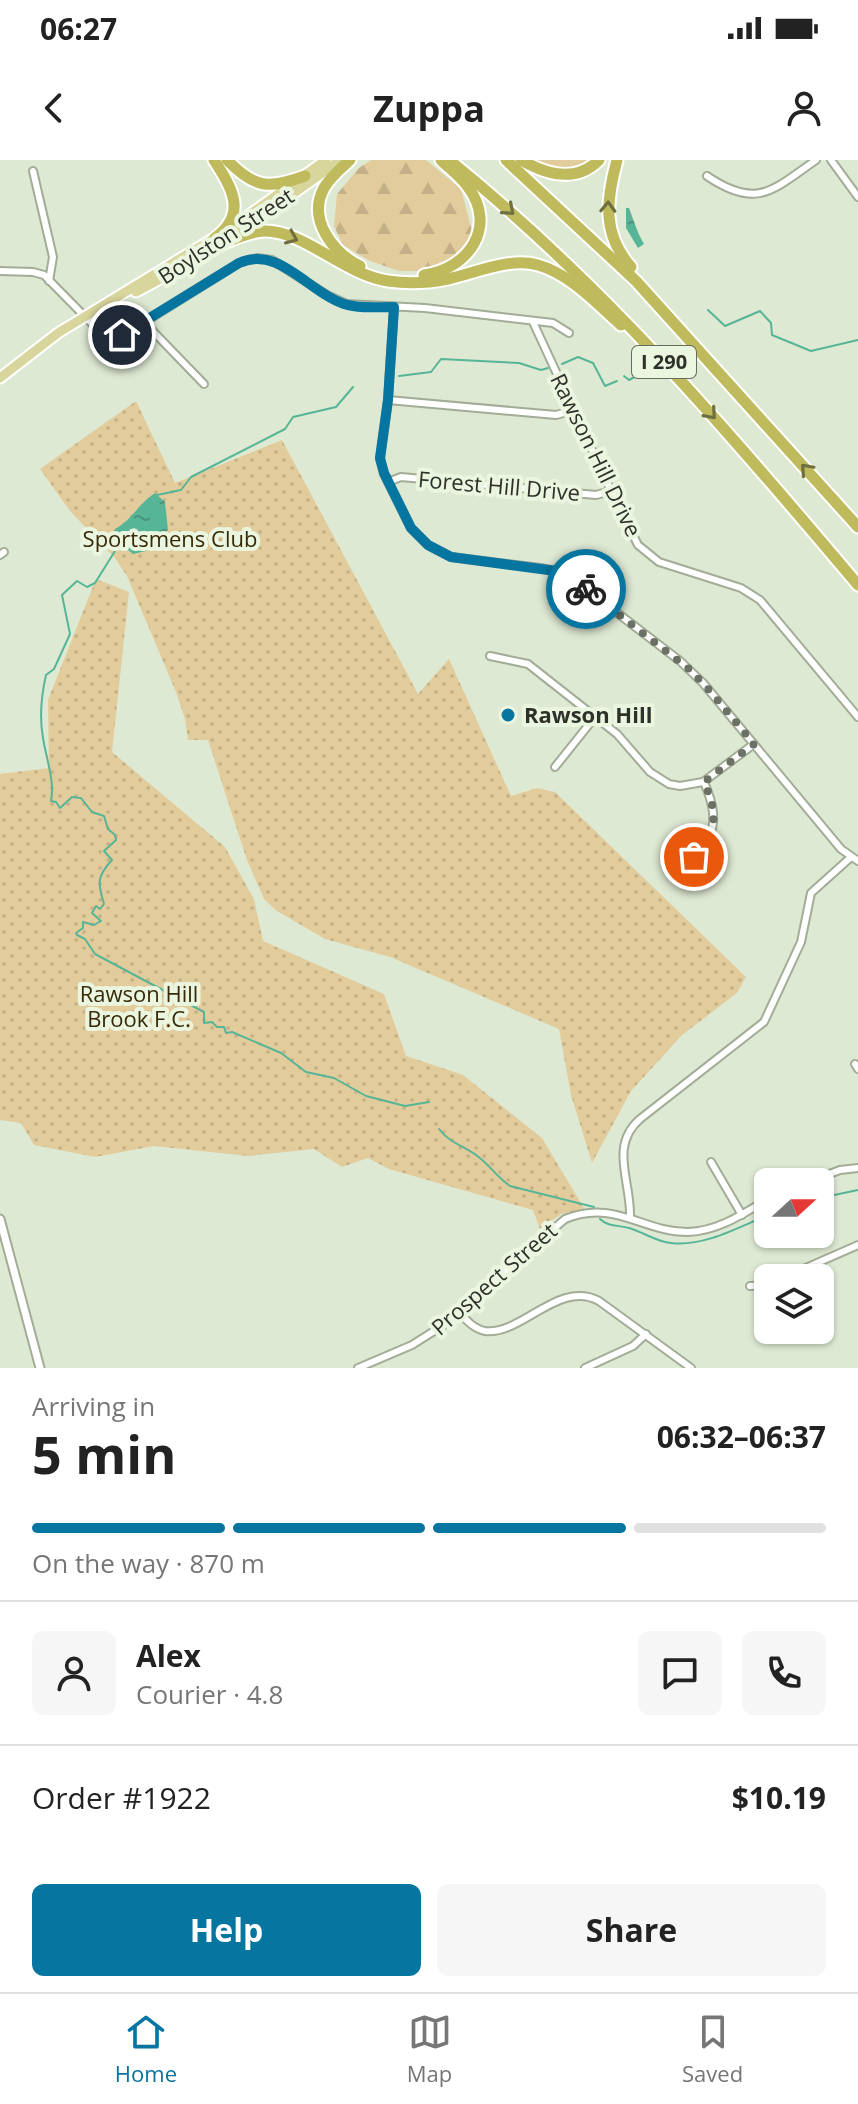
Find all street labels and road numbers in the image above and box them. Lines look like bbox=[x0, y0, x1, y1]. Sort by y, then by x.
street label: Boylston Street bbox=[152, 180, 299, 290]
road number: I 290 bbox=[632, 346, 696, 378]
street label: Rawson Hill Drive bbox=[544, 368, 649, 541]
street label: Forest Hill Drive bbox=[417, 463, 581, 507]
street label: Prospect Street bbox=[424, 1215, 563, 1341]

